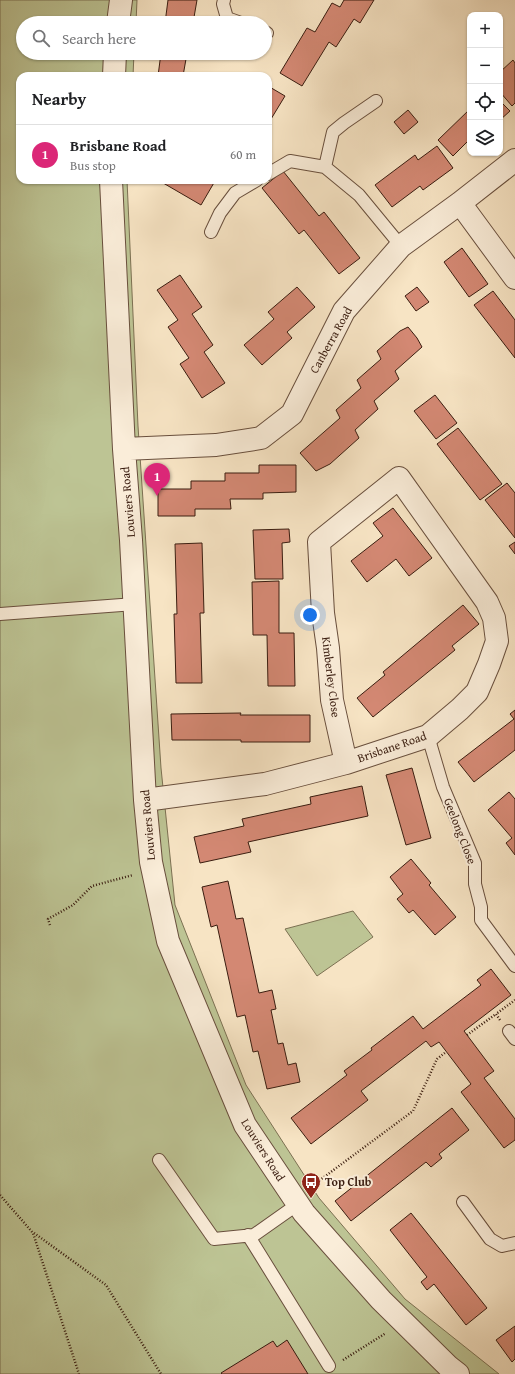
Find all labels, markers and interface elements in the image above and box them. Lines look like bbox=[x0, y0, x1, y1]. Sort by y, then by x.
map controls bbox=[467, 12, 503, 156]
button: + bbox=[467, 12, 503, 48]
search box bbox=[16, 16, 272, 60]
icon: search bbox=[30, 27, 52, 49]
text: Search here bbox=[62, 28, 136, 49]
button: − bbox=[467, 48, 503, 84]
button: locate bbox=[467, 84, 503, 120]
text: Nearby bbox=[32, 86, 86, 111]
button: layers bbox=[467, 120, 503, 156]
text: Brisbane Road bbox=[70, 135, 166, 156]
text: 1 bbox=[42, 145, 48, 164]
text: 60 m bbox=[230, 145, 256, 164]
text: Bus stop bbox=[70, 156, 116, 175]
street label: Canberra Road bbox=[305, 303, 356, 376]
pin: 1 bbox=[144, 463, 170, 496]
street label: Louviers Road bbox=[116, 465, 139, 538]
your location bbox=[300, 605, 320, 625]
street label: Kimberley Close bbox=[318, 636, 345, 719]
street label: Brisbane Road bbox=[355, 727, 429, 766]
street label: Louviers Road bbox=[136, 788, 159, 861]
street label: Geelong Close bbox=[440, 795, 481, 867]
street label: Louviers Road bbox=[237, 1115, 290, 1185]
bus stop icon: Top Club bbox=[300, 1171, 322, 1199]
place label: Top Club bbox=[325, 1173, 372, 1190]

